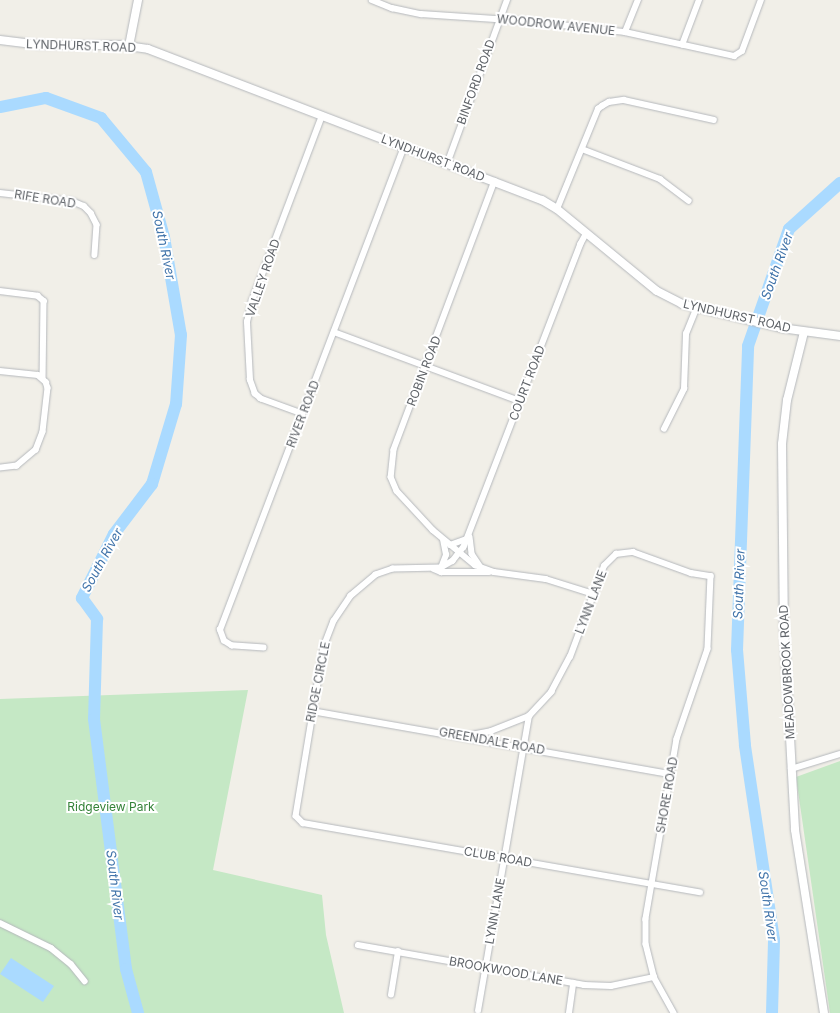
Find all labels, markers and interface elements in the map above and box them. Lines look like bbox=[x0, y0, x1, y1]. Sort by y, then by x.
street label: WOODROW AVENUE bbox=[496, 12, 616, 38]
street label: LYNDHURST ROAD bbox=[26, 37, 136, 55]
street label: BINFORD ROAD bbox=[454, 37, 498, 127]
street label: LYNDHURST ROAD bbox=[379, 132, 487, 184]
street label: RIFE ROAD bbox=[13, 187, 77, 211]
water label: South River bbox=[149, 209, 179, 281]
water label: South River bbox=[758, 230, 796, 302]
street label: VALLEY ROAD bbox=[243, 237, 283, 319]
street label: LYNDHURST ROAD bbox=[682, 297, 792, 335]
street label: ROBIN ROAD bbox=[404, 334, 444, 408]
street label: COURT ROAD bbox=[506, 343, 548, 423]
street label: RIVER ROAD bbox=[284, 378, 322, 450]
water label: South River bbox=[78, 525, 126, 595]
water label: South River bbox=[730, 549, 748, 619]
street label: LYNN LANE bbox=[572, 568, 610, 636]
street label: MEADOWBROOK ROAD bbox=[776, 604, 798, 740]
street label: RIDGE CIRCLE bbox=[303, 641, 333, 723]
street label: GREENDALE ROAD bbox=[438, 725, 546, 757]
street label: SHORE ROAD bbox=[653, 756, 681, 834]
park label: Ridgeview Park bbox=[67, 800, 155, 814]
street label: CLUB ROAD bbox=[463, 844, 533, 870]
water label: South River bbox=[103, 849, 127, 921]
water label: South River bbox=[755, 870, 781, 942]
street label: LYNN LANE bbox=[482, 877, 508, 945]
street label: BROOKWOOD LANE bbox=[448, 954, 564, 988]

